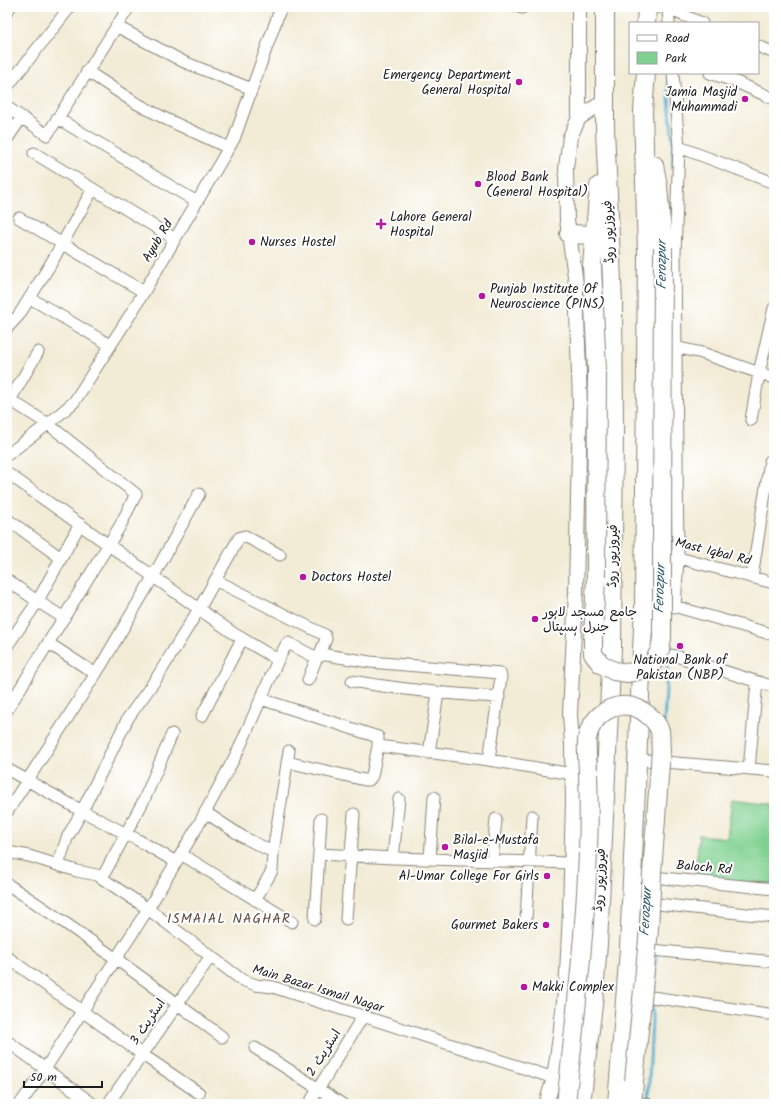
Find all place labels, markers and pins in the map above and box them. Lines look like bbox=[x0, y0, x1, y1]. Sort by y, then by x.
place label: Emergency Department General Hospital bbox=[383, 65, 512, 101]
marker: Emergency Department General Hospital bbox=[514, 77, 524, 87]
place label: Jamia Masjid Muhammadi bbox=[665, 82, 738, 118]
marker: Jamia Masjid Muhammadi bbox=[740, 94, 750, 104]
place label: Blood Bank (General Hospital) bbox=[486, 167, 588, 203]
marker: Blood Bank (General Hospital) bbox=[473, 179, 483, 189]
place label: Lahore General Hospital bbox=[390, 207, 472, 243]
marker: Lahore General Hospital bbox=[375, 218, 387, 230]
place label: Nurses Hostel bbox=[260, 232, 336, 253]
marker: Nurses Hostel bbox=[247, 237, 257, 247]
place label: Punjab Institute Of Neuroscience (PINS) bbox=[490, 279, 605, 315]
marker: Punjab Institute Of Neuroscience (PINS) bbox=[477, 291, 487, 301]
place label: Doctors Hostel bbox=[311, 567, 391, 588]
marker: Doctors Hostel bbox=[298, 572, 308, 582]
place label: جامع مسجد لاہور جنرل ہسپتال bbox=[542, 602, 637, 638]
marker: جامع مسجد لاہور جنرل ہسپتال bbox=[530, 614, 540, 624]
marker: National Bank of Pakistan (NBP) bbox=[675, 641, 685, 651]
place label: National Bank of Pakistan (NBP) bbox=[633, 650, 728, 686]
place label: Bilal-e-Mustafa Masjid bbox=[453, 830, 539, 866]
marker: Bilal-e-Mustafa Masjid bbox=[440, 842, 450, 852]
place label: Al-Umar College For Girls bbox=[399, 866, 539, 887]
marker: Al-Umar College For Girls bbox=[542, 871, 552, 881]
place label: Gourmet Bakers bbox=[451, 915, 538, 936]
marker: Gourmet Bakers bbox=[541, 920, 551, 930]
place label: Makki Complex bbox=[532, 977, 614, 998]
marker: Makki Complex bbox=[519, 982, 529, 992]

